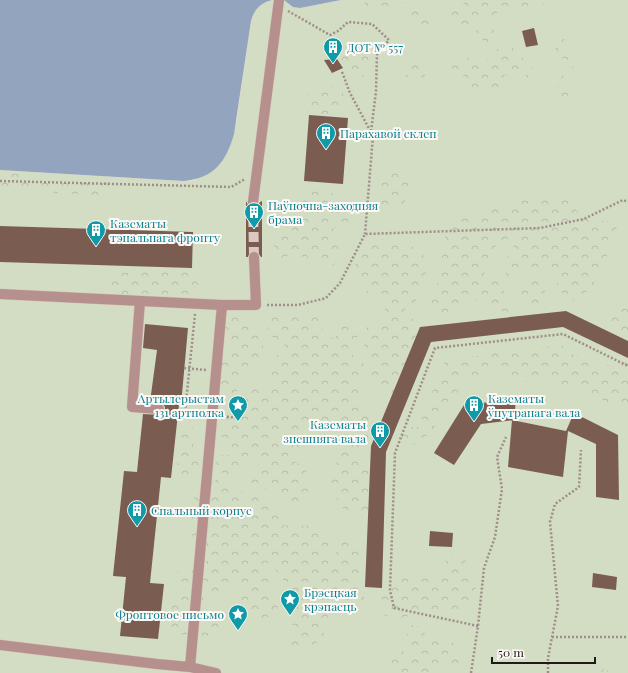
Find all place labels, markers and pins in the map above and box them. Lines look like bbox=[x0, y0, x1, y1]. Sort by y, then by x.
building icon: ДОТ № 557 bbox=[322, 36, 344, 64]
place label: ДОТ № 557 bbox=[347, 39, 403, 55]
building icon: Парахавой склеп bbox=[315, 122, 337, 150]
place label: Парахавой склеп bbox=[340, 125, 437, 141]
place label: Паўночна-заходняя брама bbox=[268, 197, 379, 227]
building icon: Паўночна-заходняя брама bbox=[243, 201, 265, 229]
place label: Казематы тэнальнага фронту bbox=[110, 215, 220, 245]
building icon: Казематы тэнальнага фронту bbox=[85, 219, 107, 247]
place label: Артылерыстам 131 артполка bbox=[137, 390, 224, 420]
place label: Казематы ўнутранага вала bbox=[487, 390, 580, 420]
place icon: Артылерыстам 131 артполка bbox=[227, 394, 249, 422]
building icon: Казематы ўнутранага вала bbox=[463, 394, 485, 422]
place label: Казематы знешняга вала bbox=[283, 416, 366, 446]
building icon: Казематы знешняга вала bbox=[369, 420, 391, 448]
building icon: Спальный корпус bbox=[126, 499, 148, 527]
place label: Спальный корпус bbox=[151, 502, 252, 518]
place label: Брэсцкая крэпасць bbox=[304, 584, 357, 614]
place icon: Брэсцкая крэпасць bbox=[279, 588, 301, 616]
place icon: Фронтовое письмо bbox=[227, 603, 249, 631]
place label: Фронтовое письмо bbox=[115, 606, 224, 622]

